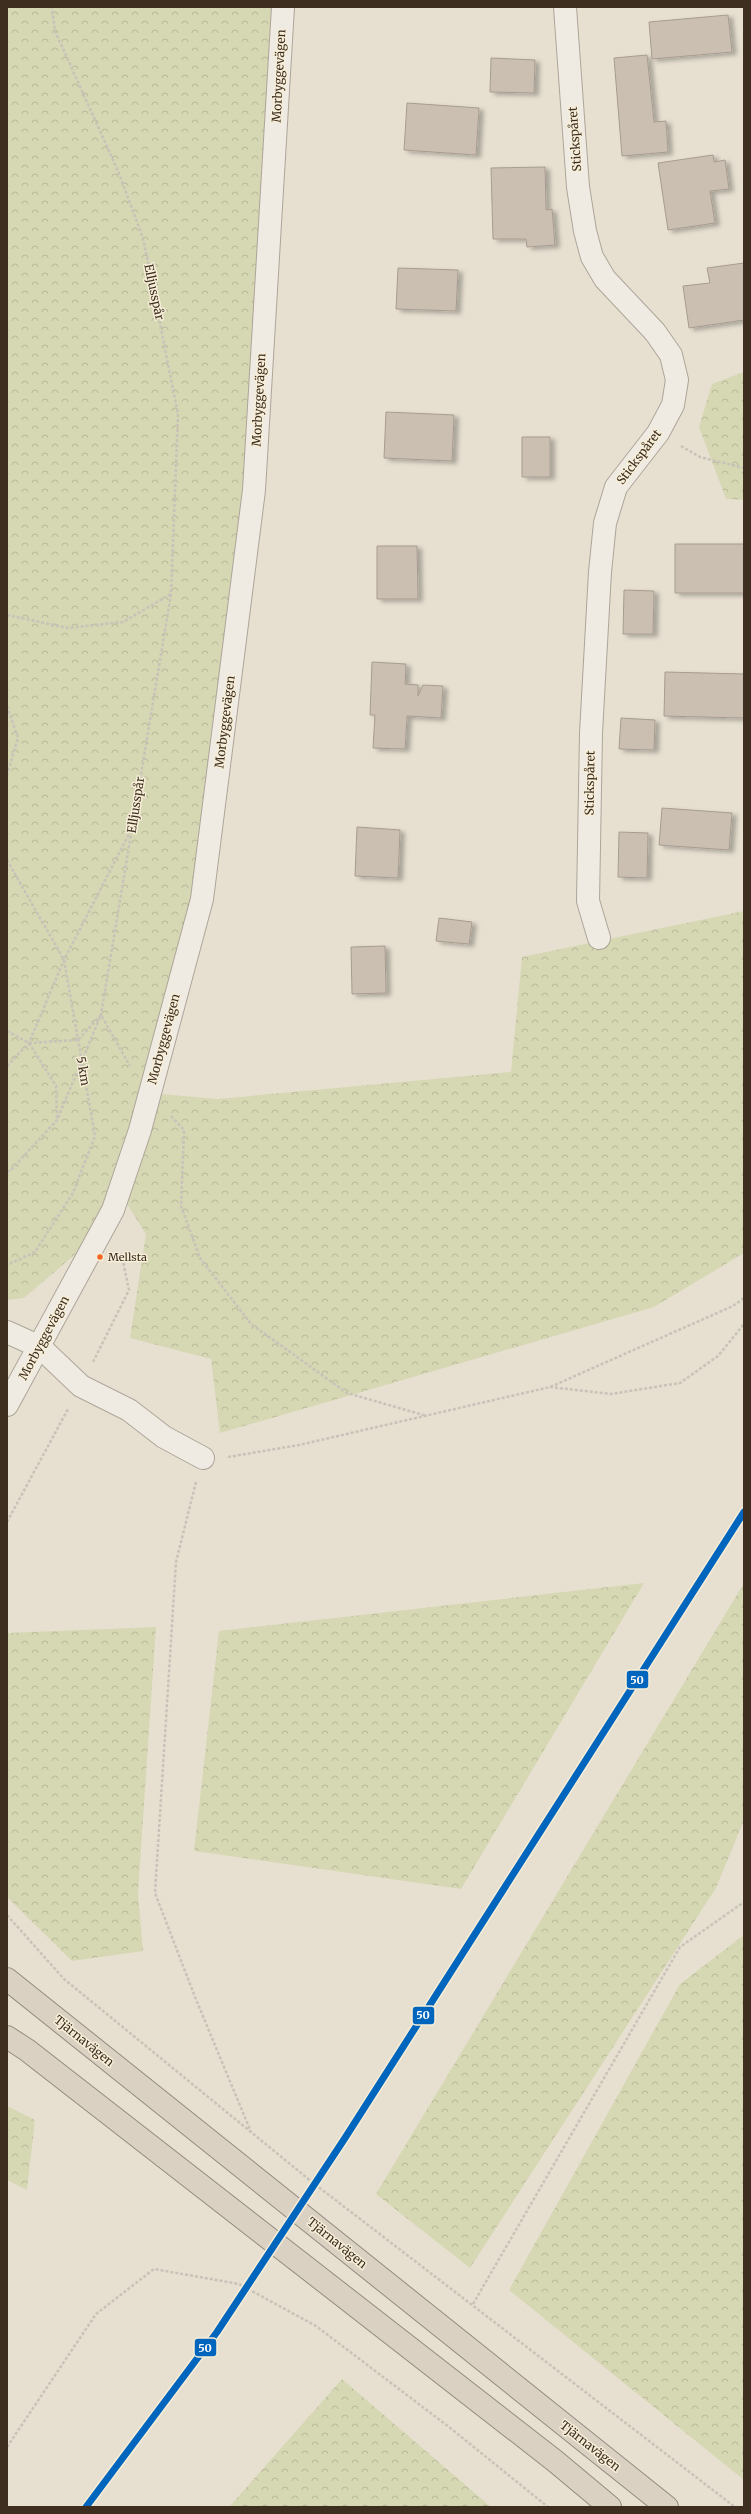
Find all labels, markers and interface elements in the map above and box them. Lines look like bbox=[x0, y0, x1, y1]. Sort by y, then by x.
street label: Morbyggevägen bbox=[269, 29, 288, 123]
street label: Stickspåret bbox=[565, 106, 584, 172]
street label: Elljusspår bbox=[141, 262, 168, 322]
street label: Morbyggevägen bbox=[249, 353, 268, 447]
street label: Stickspåret bbox=[613, 426, 664, 487]
street label: Morbyggevägen bbox=[211, 675, 238, 769]
street label: Stickspåret bbox=[581, 750, 598, 816]
street label: Elljusspår bbox=[124, 775, 147, 834]
street label: Morbyggevägen bbox=[144, 992, 183, 1086]
street label: 5 km bbox=[74, 1055, 93, 1087]
place label: Mellsta bbox=[108, 1250, 147, 1264]
marker: Mellsta bbox=[95, 1252, 105, 1262]
street label: Morbyggevägen bbox=[15, 1293, 72, 1382]
line badge: 50 bbox=[626, 1670, 649, 1689]
text: 50 bbox=[630, 1673, 644, 1687]
line badge: 50 bbox=[412, 2006, 435, 2025]
text: 50 bbox=[416, 2008, 430, 2022]
street label: Tjärnavägen bbox=[51, 2012, 117, 2069]
street label: Tjärnavägen bbox=[304, 2214, 370, 2271]
line badge: 50 bbox=[194, 2338, 217, 2357]
text: 50 bbox=[198, 2341, 212, 2355]
street label: Tjärnavägen bbox=[557, 2417, 624, 2474]

